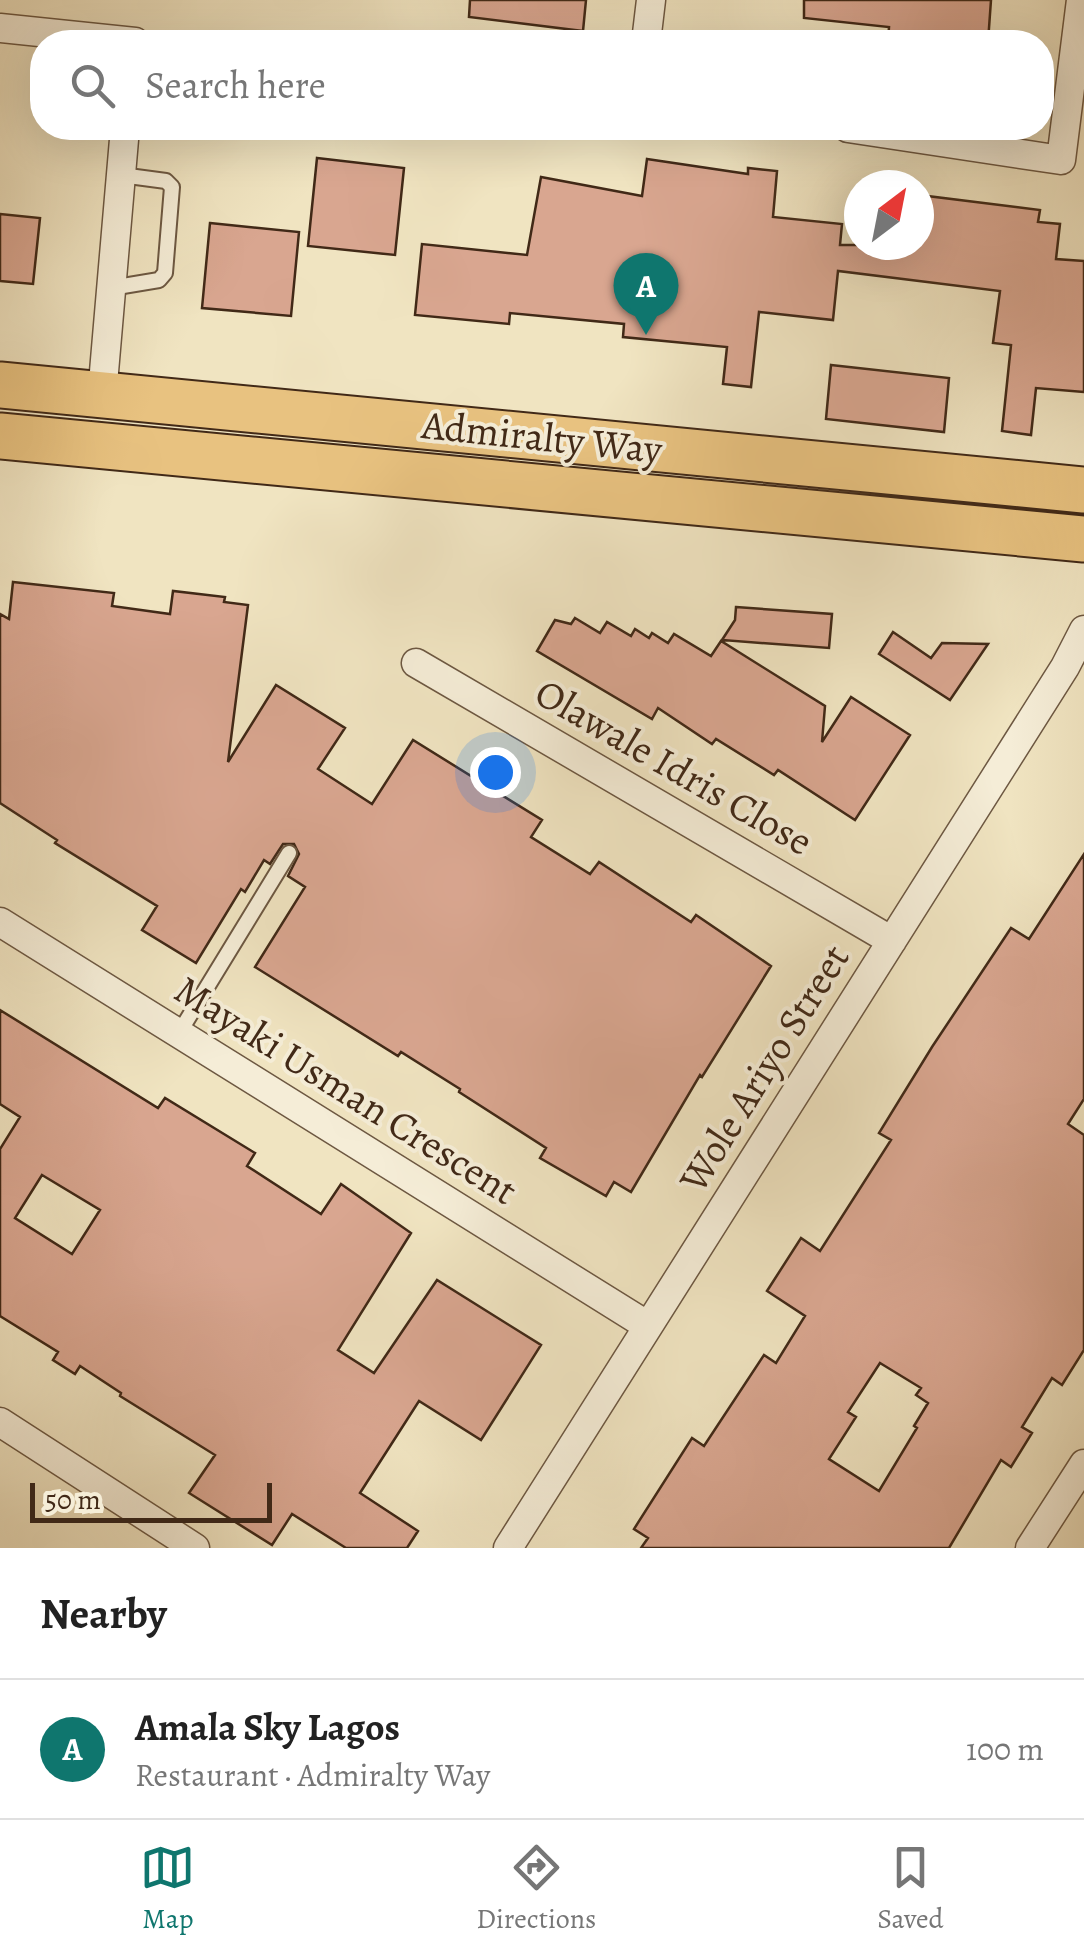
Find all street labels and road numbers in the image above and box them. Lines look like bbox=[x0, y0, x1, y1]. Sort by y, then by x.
street label: Admiralty Way bbox=[418, 397, 666, 477]
street label: Olawale Idris Close bbox=[525, 665, 823, 869]
street label: Wole Ariyo Street bbox=[665, 934, 862, 1203]
street label: Mayaki Usman Crescent bbox=[164, 962, 528, 1218]

